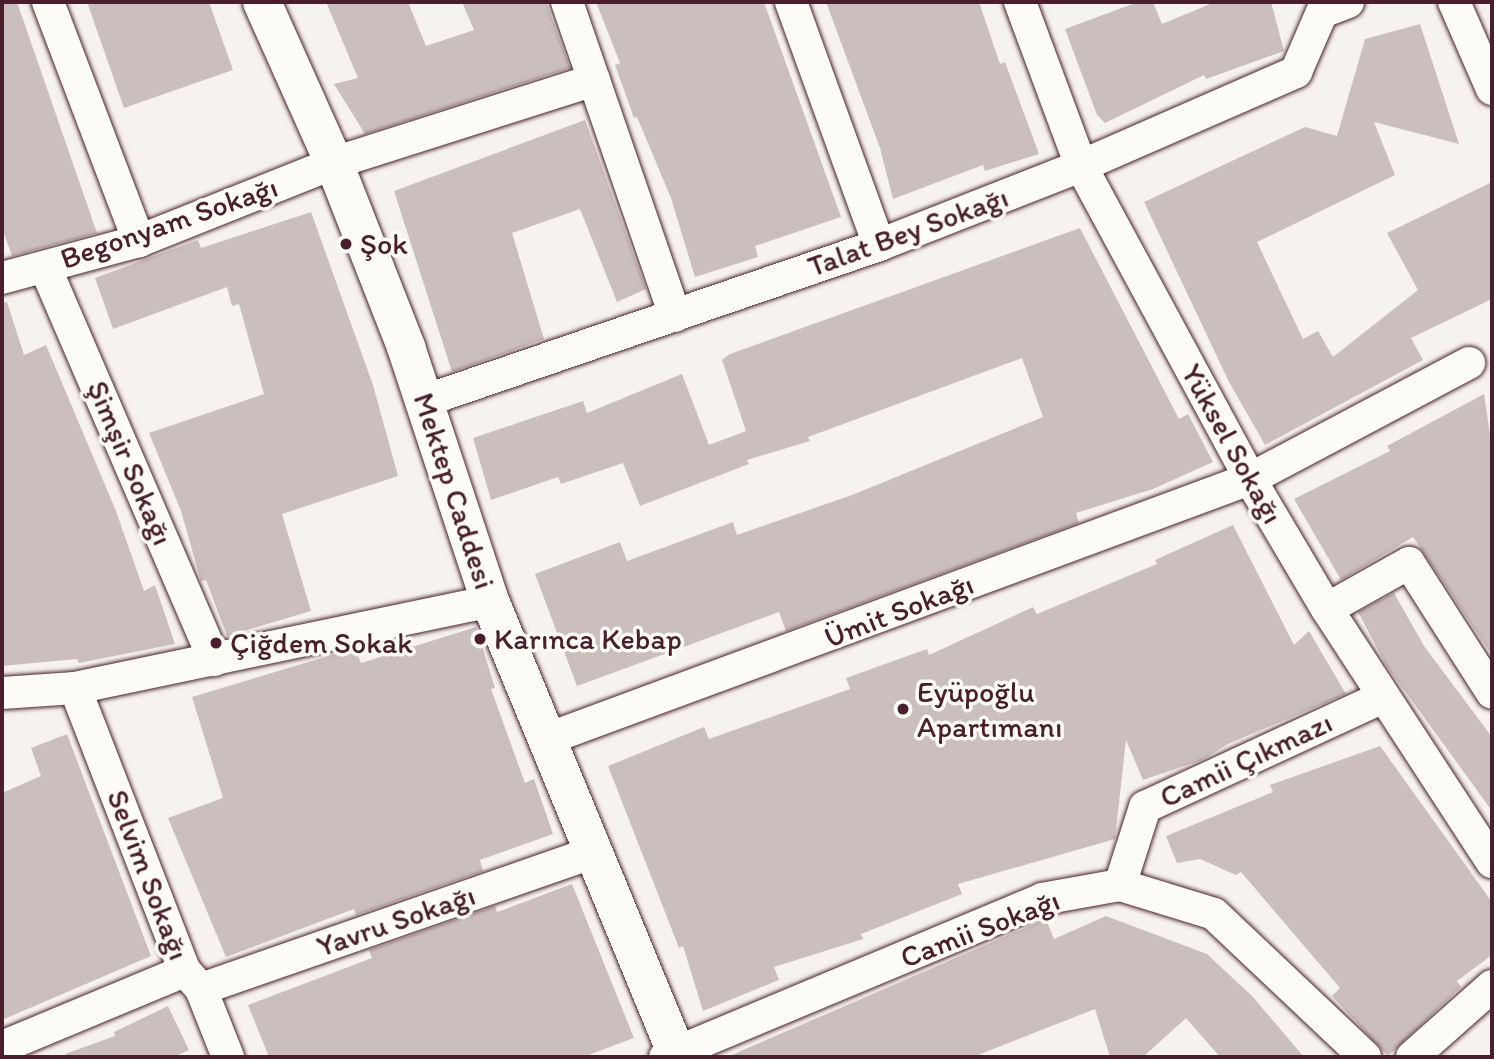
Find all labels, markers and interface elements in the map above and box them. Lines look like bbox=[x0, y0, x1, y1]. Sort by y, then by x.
street label: Begonyam Sokağı bbox=[56, 169, 282, 277]
street label: Talat Bey Sokağı bbox=[803, 179, 1013, 285]
place label: Şok bbox=[360, 226, 408, 262]
marker: Şok bbox=[338, 236, 354, 252]
street label: Yüksel Sokağı bbox=[1173, 358, 1291, 530]
street label: Şimşir Sokağı bbox=[79, 376, 181, 550]
street label: Mektep Caddesi bbox=[405, 388, 503, 594]
street label: Ümit Sokağı bbox=[820, 566, 978, 656]
place label: Karınca Kebap bbox=[494, 621, 680, 657]
place label: Çiğdem Sokak bbox=[230, 625, 412, 661]
marker: Karınca Kebap bbox=[472, 631, 488, 647]
marker: Çiğdem Sokak bbox=[208, 635, 224, 651]
place label: Eyüpoğlu Apartımanı bbox=[917, 674, 1062, 744]
marker: Eyüpoğlu Apartımanı bbox=[895, 701, 911, 717]
street label: Camii Çıkmazı bbox=[1154, 704, 1338, 816]
street label: Selvim Sokağı bbox=[99, 785, 197, 965]
street label: Yavru Sokağı bbox=[312, 877, 480, 965]
street label: Camii Sokağı bbox=[895, 882, 1065, 976]

